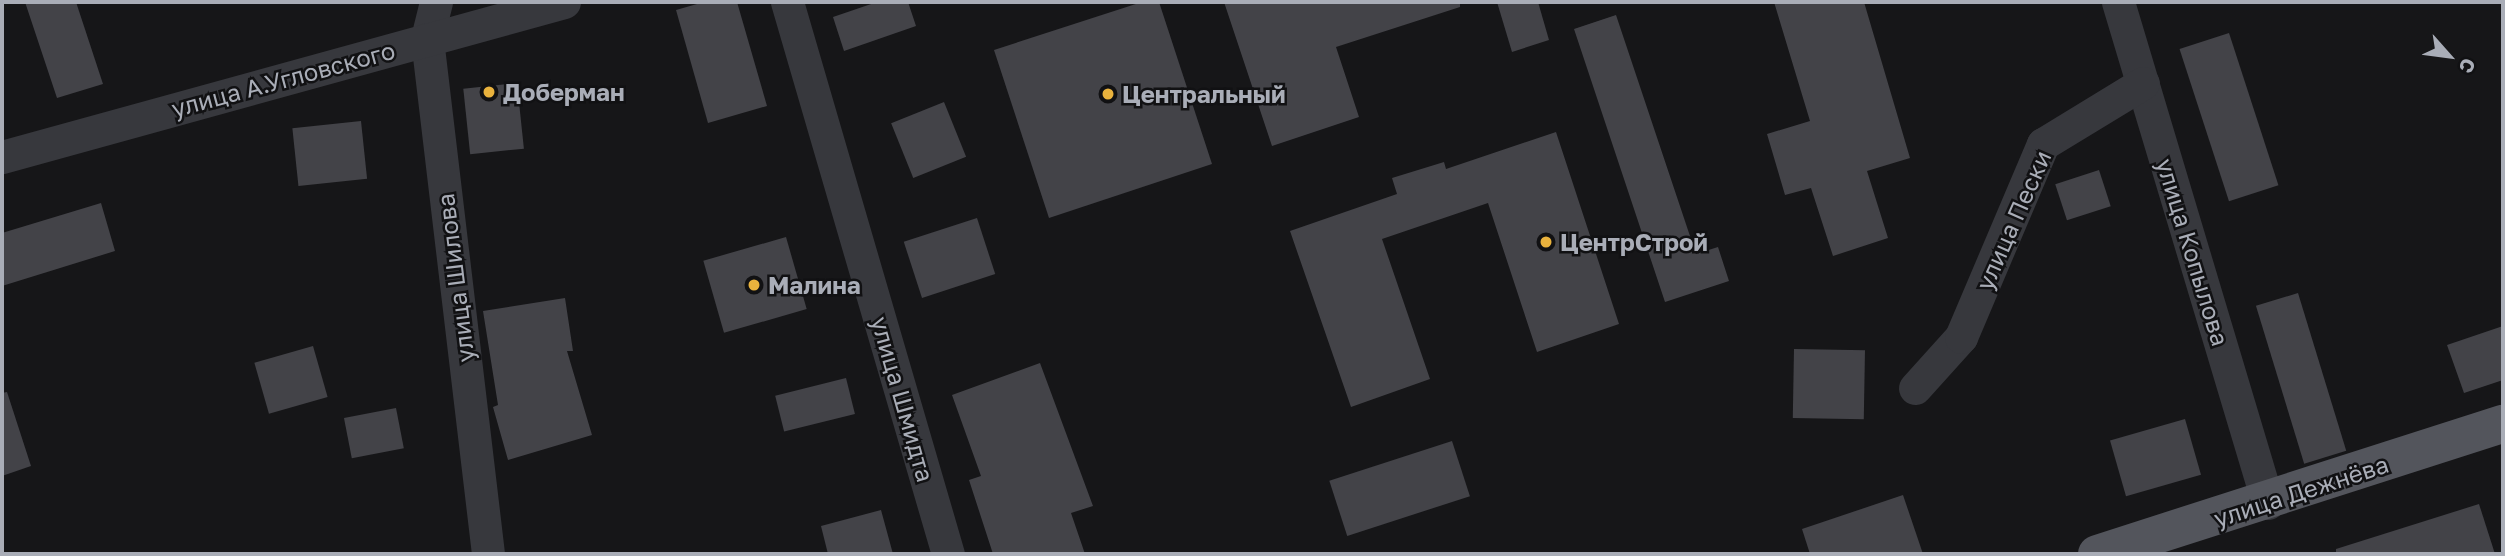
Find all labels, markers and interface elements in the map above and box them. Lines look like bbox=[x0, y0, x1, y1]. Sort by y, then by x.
north arrow bbox=[2414, 21, 2484, 91]
street label: улица А.Угловского bbox=[168, 35, 398, 123]
text: С bbox=[2455, 55, 2481, 77]
place label: Доберман bbox=[503, 78, 625, 106]
place label: Центральный bbox=[1122, 80, 1286, 108]
marker: Доберман bbox=[481, 84, 497, 100]
marker: Центральный bbox=[1100, 86, 1116, 102]
street label: улица Пески bbox=[1969, 146, 2057, 294]
street label: улица Копылова bbox=[2151, 155, 2235, 349]
street label: улица Шилова bbox=[430, 192, 480, 364]
place label: ЦентрСтрой bbox=[1560, 228, 1708, 256]
marker: ЦентрСтрой bbox=[1538, 234, 1554, 250]
place label: Малина bbox=[768, 271, 861, 299]
marker: Малина bbox=[746, 277, 762, 293]
street label: улица Шмидта bbox=[866, 313, 940, 485]
street label: улица Дежнёва bbox=[2210, 449, 2392, 533]

